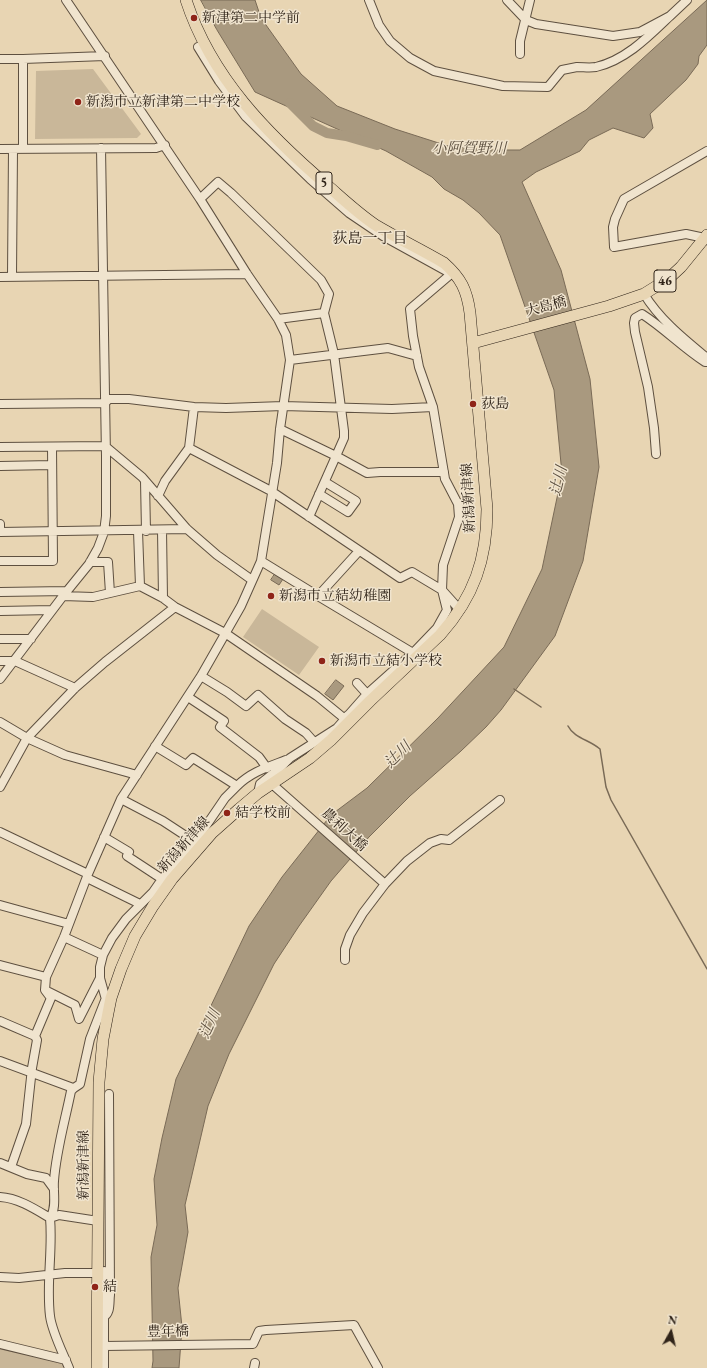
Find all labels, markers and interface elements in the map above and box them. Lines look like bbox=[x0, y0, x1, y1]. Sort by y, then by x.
place label: 新津第二中学前 bbox=[202, 10, 300, 26]
marker: 新津第二中学前 bbox=[189, 13, 199, 23]
place label: 新潟市立新津第二中学校 bbox=[86, 94, 240, 110]
marker: 新潟市立新津第二中学校 bbox=[73, 97, 83, 107]
water label: 小阿賀野川 bbox=[432, 140, 506, 158]
road number: 5 bbox=[316, 172, 332, 194]
district label: 荻島一丁目 bbox=[333, 230, 407, 248]
road number: 46 bbox=[654, 270, 676, 292]
street label: 大島橋 bbox=[524, 293, 568, 321]
place label: 荻島 bbox=[481, 396, 509, 412]
marker: 荻島 bbox=[468, 399, 478, 409]
street label: 新潟新津線 bbox=[459, 463, 479, 533]
water label: 辻川 bbox=[547, 464, 571, 498]
place label: 新潟市立結幼稚園 bbox=[279, 588, 391, 604]
marker: 新潟市立結幼稚園 bbox=[266, 591, 276, 601]
place label: 新潟市立結小学校 bbox=[330, 653, 442, 669]
marker: 新潟市立結小学校 bbox=[317, 656, 327, 666]
water label: 辻川 bbox=[381, 738, 415, 772]
place label: 結学校前 bbox=[235, 805, 291, 821]
street label: 農利大橋 bbox=[318, 805, 370, 855]
marker: 結学校前 bbox=[222, 808, 232, 818]
street label: 新潟新津線 bbox=[154, 813, 214, 877]
water label: 辻川 bbox=[196, 1007, 224, 1041]
street label: 新潟新津線 bbox=[76, 1130, 92, 1200]
place label: 結 bbox=[103, 1279, 117, 1295]
marker: 結 bbox=[90, 1282, 100, 1292]
north arrow bbox=[651, 1312, 691, 1352]
text: N bbox=[667, 1313, 678, 1328]
street label: 豊年橋 bbox=[147, 1323, 189, 1341]

